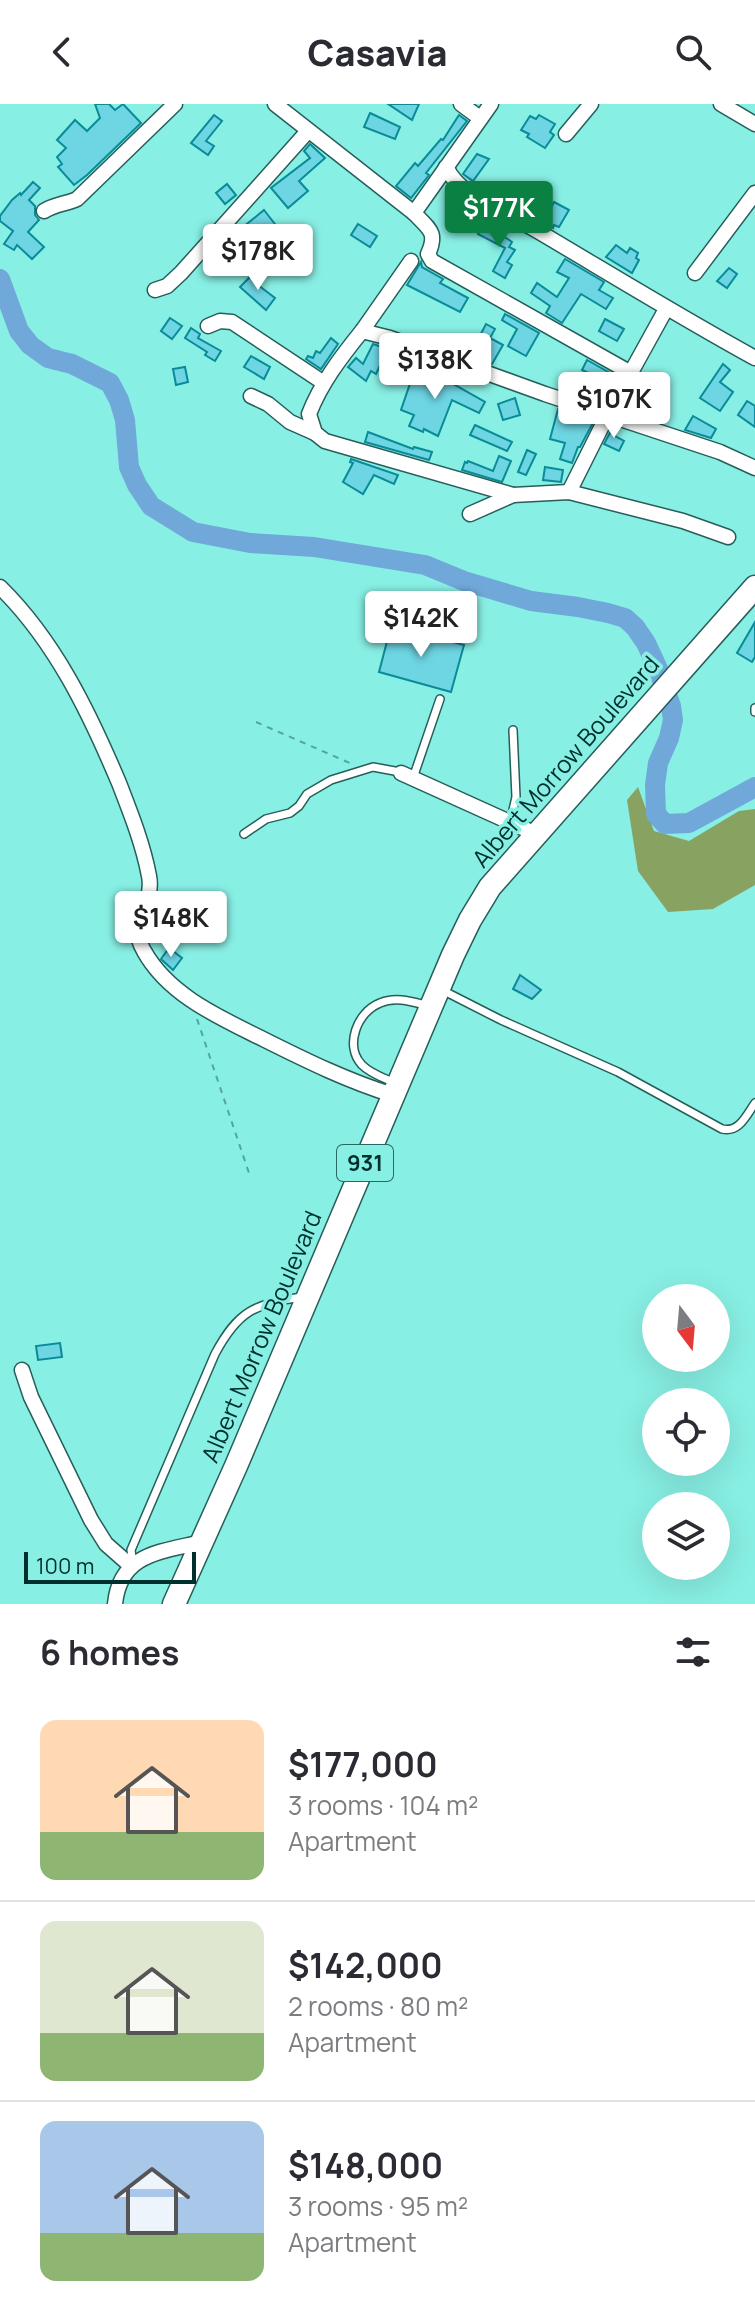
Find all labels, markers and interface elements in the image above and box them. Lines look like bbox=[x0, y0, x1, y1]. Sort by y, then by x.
text: Casavia bbox=[308, 28, 447, 77]
icon: back bbox=[40, 30, 84, 74]
icon: search bbox=[671, 30, 715, 74]
pin: $177K bbox=[443, 181, 555, 249]
text: $177K bbox=[463, 189, 535, 225]
pin: $178K bbox=[202, 224, 314, 292]
text: $178K bbox=[221, 232, 295, 268]
pin: $138K bbox=[379, 333, 491, 401]
text: $138K bbox=[397, 341, 473, 377]
pin: $107K bbox=[558, 372, 670, 440]
text: $107K bbox=[576, 380, 652, 416]
pin: $142K bbox=[365, 591, 477, 659]
text: $142K bbox=[383, 599, 459, 635]
street label: Albert Morrow Boulevard bbox=[464, 648, 666, 874]
pin: $148K bbox=[115, 891, 227, 959]
text: $148K bbox=[133, 899, 209, 935]
road number: 931 bbox=[337, 1145, 393, 1181]
street label: Albert Morrow Boulevard bbox=[193, 1206, 329, 1467]
north arrow bbox=[642, 1284, 730, 1372]
map controls bbox=[642, 1284, 730, 1580]
button: locate bbox=[642, 1388, 730, 1476]
button: layers bbox=[642, 1492, 730, 1580]
scale bar bbox=[24, 1548, 196, 1584]
text: 100 m bbox=[36, 1551, 94, 1581]
text: 6 homes bbox=[40, 1629, 179, 1675]
icon: filters bbox=[671, 1630, 715, 1674]
text: $177,000 bbox=[288, 1741, 438, 1787]
icon: home bbox=[104, 1752, 200, 1848]
text: 3 rooms · 104 m² bbox=[288, 1787, 478, 1823]
text: Apartment bbox=[288, 1823, 417, 1859]
text: $142,000 bbox=[288, 1942, 443, 1988]
icon: home bbox=[104, 1953, 200, 2049]
text: 2 rooms · 80 m² bbox=[288, 1988, 468, 2024]
text: Apartment bbox=[288, 2024, 417, 2060]
text: $148,000 bbox=[288, 2142, 443, 2188]
icon: home bbox=[104, 2153, 200, 2249]
text: 3 rooms · 95 m² bbox=[288, 2188, 468, 2224]
text: Apartment bbox=[288, 2224, 417, 2260]

